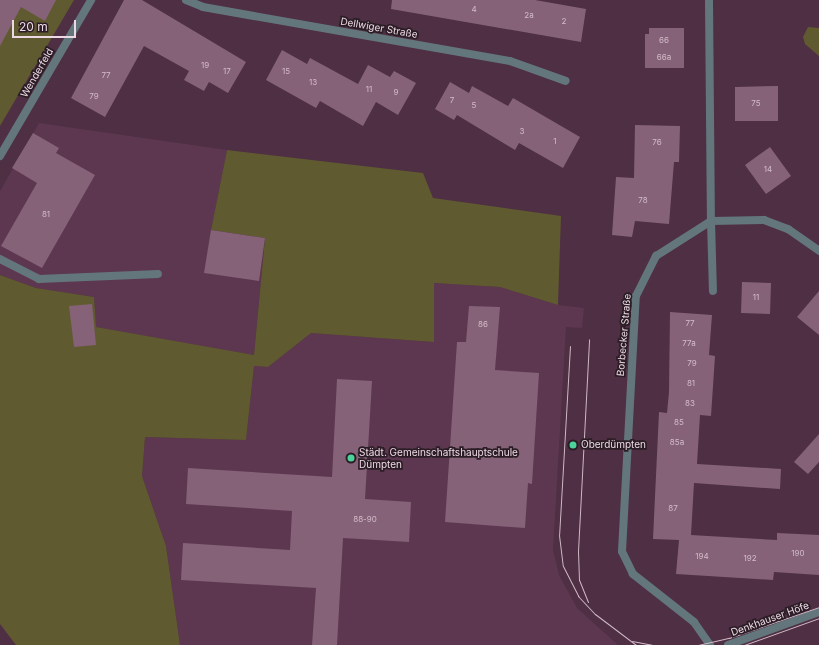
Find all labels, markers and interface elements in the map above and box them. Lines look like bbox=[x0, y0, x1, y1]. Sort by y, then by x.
house number: 4 bbox=[471, 5, 477, 15]
house number: 2a bbox=[524, 11, 534, 21]
scale bar bbox=[14, 12, 78, 38]
street label: Dellwiger Straße bbox=[340, 15, 418, 41]
house number: 2 bbox=[562, 17, 566, 27]
text: 20 m bbox=[19, 19, 48, 34]
house number: 66 bbox=[659, 36, 669, 46]
street label: Wenderfeld bbox=[18, 46, 56, 100]
house number: 66a bbox=[657, 53, 671, 63]
house number: 19 bbox=[201, 61, 209, 71]
house number: 17 bbox=[223, 67, 231, 77]
house number: 15 bbox=[282, 67, 290, 77]
house number: 77 bbox=[101, 71, 111, 81]
house number: 13 bbox=[309, 78, 317, 88]
house number: 11 bbox=[366, 85, 372, 95]
house number: 9 bbox=[394, 88, 398, 98]
house number: 79 bbox=[89, 92, 99, 102]
house number: 7 bbox=[450, 96, 454, 106]
house number: 75 bbox=[751, 99, 761, 109]
house number: 5 bbox=[472, 101, 476, 111]
house number: 3 bbox=[520, 127, 524, 137]
house number: 1 bbox=[553, 137, 557, 147]
house number: 76 bbox=[652, 138, 662, 148]
house number: 14 bbox=[764, 165, 772, 175]
house number: 78 bbox=[638, 196, 648, 206]
house number: 81 bbox=[42, 210, 50, 220]
street label: Borbecker Straße bbox=[614, 293, 634, 377]
house number: 11 bbox=[753, 293, 759, 303]
house number: 77 bbox=[685, 319, 695, 329]
house number: 86 bbox=[478, 320, 488, 330]
house number: 77a bbox=[682, 339, 696, 349]
house number: 79 bbox=[687, 359, 697, 369]
house number: 81 bbox=[687, 379, 695, 389]
house number: 83 bbox=[685, 399, 695, 409]
house number: 85 bbox=[674, 418, 684, 428]
house number: 85a bbox=[670, 438, 684, 448]
place label: Oberdümpten bbox=[581, 439, 646, 451]
marker: Oberdümpten bbox=[568, 440, 578, 450]
place label: Städt. Gemeinschaftshauptschule Dümpten bbox=[359, 446, 518, 470]
marker: Städt. Gemeinschaftshauptschule Dümpten bbox=[346, 453, 356, 463]
house number: 87 bbox=[668, 504, 678, 514]
house number: 88-90 bbox=[353, 515, 377, 525]
house number: 190 bbox=[791, 549, 805, 559]
house number: 194 bbox=[695, 552, 709, 562]
house number: 192 bbox=[743, 554, 757, 564]
street label: Denkhauser Höfe bbox=[729, 599, 811, 639]

